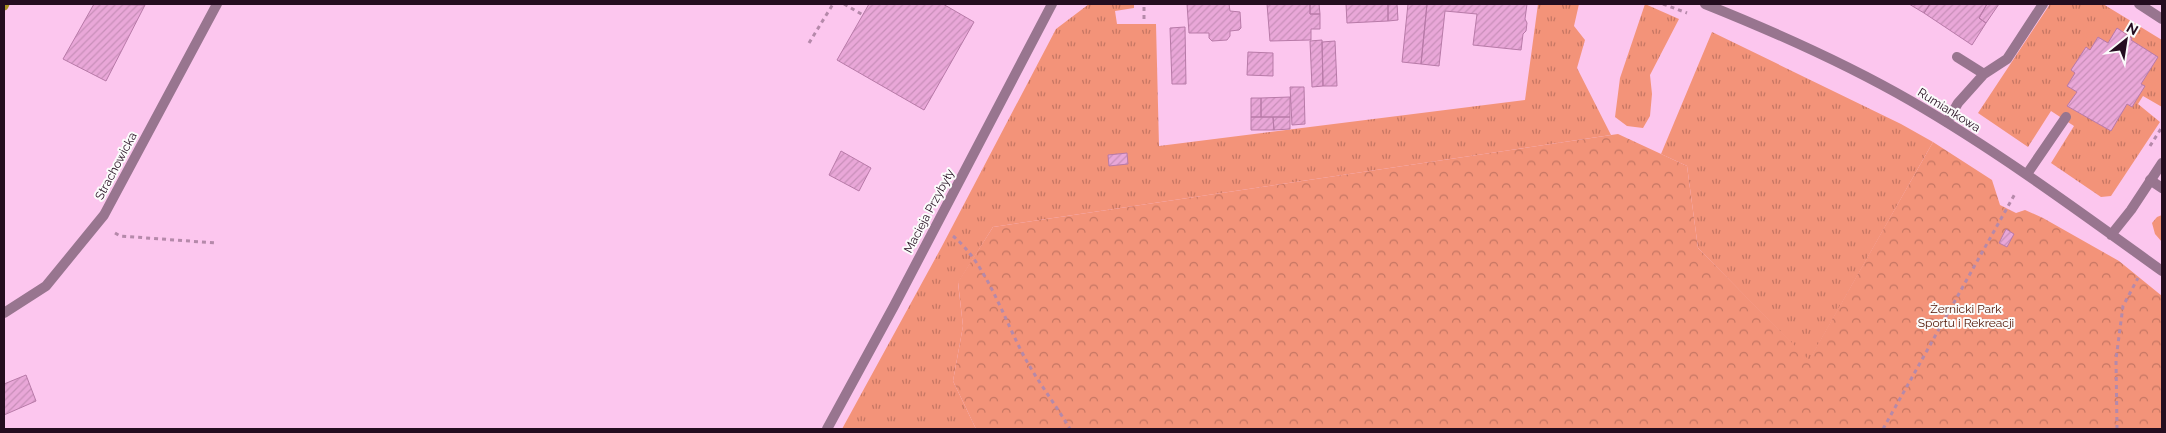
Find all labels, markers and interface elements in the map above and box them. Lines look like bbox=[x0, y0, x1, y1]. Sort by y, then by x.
north arrow bbox=[2101, 15, 2151, 65]
text: N bbox=[2124, 19, 2141, 38]
street label: Rumiankowa bbox=[1915, 85, 1983, 135]
street label: Strachowicka bbox=[92, 130, 140, 202]
street label: Macieja Przybyły bbox=[901, 166, 957, 255]
park label: Żernicki Park Sportu i Rekreacji bbox=[1918, 302, 2014, 330]

